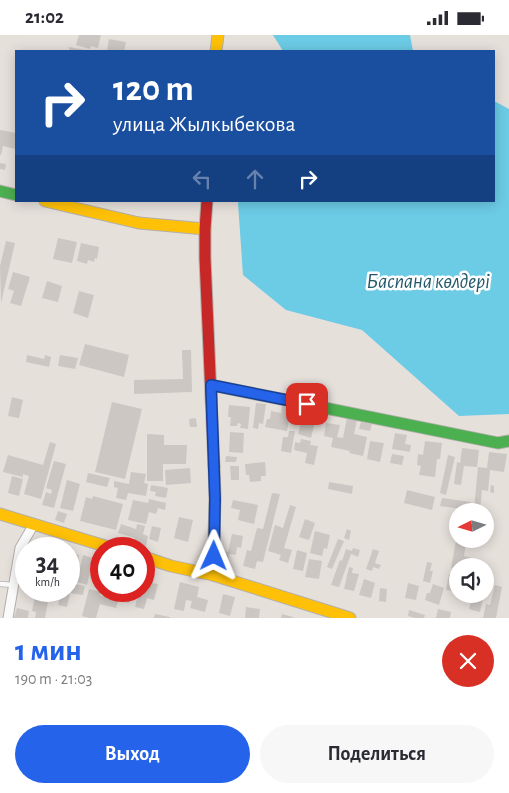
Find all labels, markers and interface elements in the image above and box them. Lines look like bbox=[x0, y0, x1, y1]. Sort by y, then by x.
text: 21:02 bbox=[25, 8, 64, 27]
icon: right bbox=[30, 70, 95, 135]
text: 120 m bbox=[113, 72, 194, 107]
text: улица Жылкыбекова bbox=[113, 113, 296, 135]
icon: left bbox=[188, 165, 216, 193]
icon: ahead bbox=[241, 165, 269, 193]
icon: right bbox=[294, 165, 322, 193]
water label: Баспана көлдері bbox=[366, 271, 490, 293]
pin bbox=[286, 383, 328, 425]
icon: arrive bbox=[293, 390, 321, 418]
north arrow bbox=[449, 503, 494, 547]
map controls bbox=[449, 503, 494, 603]
position arrow bbox=[187, 529, 239, 581]
speed limit sign: 40 bbox=[90, 537, 155, 602]
text: 34 bbox=[36, 551, 59, 576]
button: sound bbox=[449, 558, 494, 603]
text: km/h bbox=[35, 576, 60, 588]
button: close bbox=[442, 635, 494, 687]
text: 1 мин bbox=[15, 636, 82, 666]
text: 190 m · 21:03 bbox=[15, 671, 92, 687]
button: Выход bbox=[15, 725, 250, 783]
button: Поделиться bbox=[260, 725, 494, 783]

